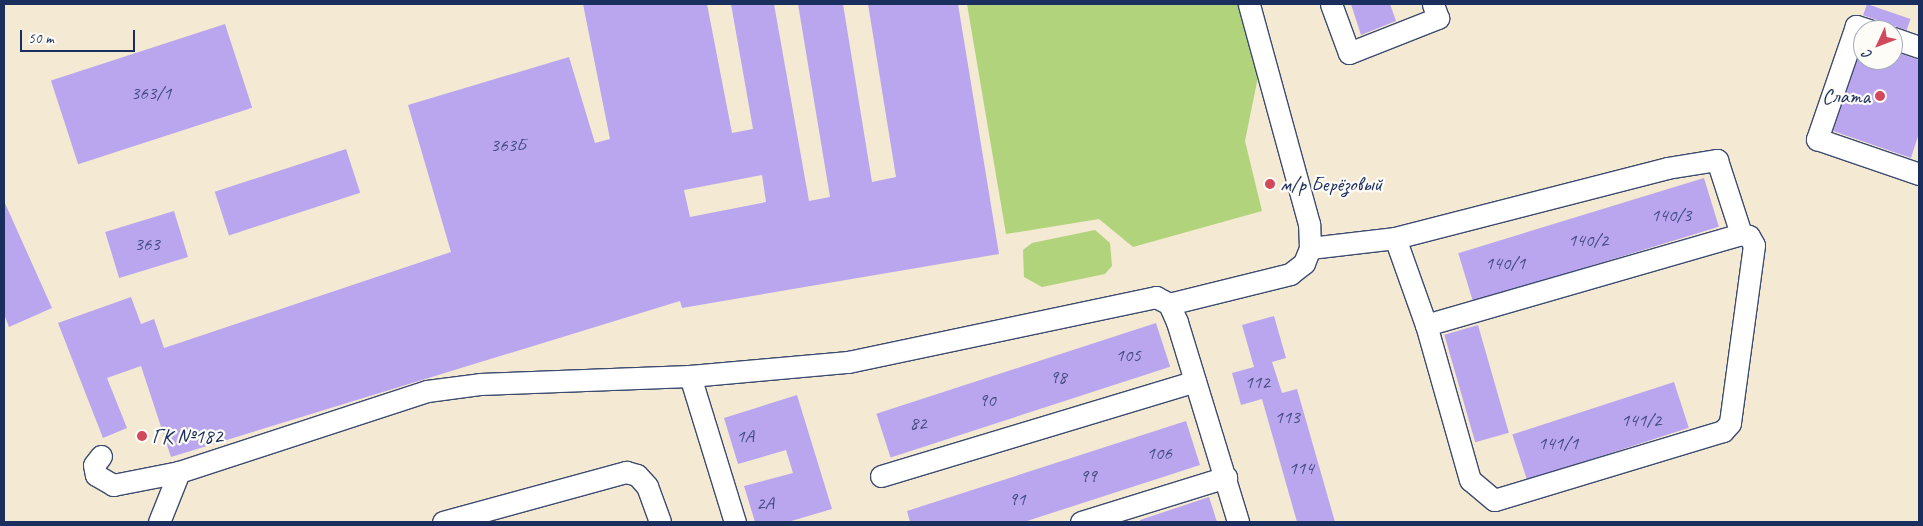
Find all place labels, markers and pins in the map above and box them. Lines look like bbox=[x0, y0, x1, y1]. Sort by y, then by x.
place label: Слата bbox=[1822, 83, 1870, 109]
marker: Слата bbox=[1874, 90, 1886, 102]
place label: м/р Берёзовый bbox=[1280, 171, 1382, 197]
marker: м/р Берёзовый bbox=[1264, 178, 1276, 190]
place label: ГК №182 bbox=[152, 423, 223, 449]
marker: ГК №182 bbox=[136, 430, 148, 442]

